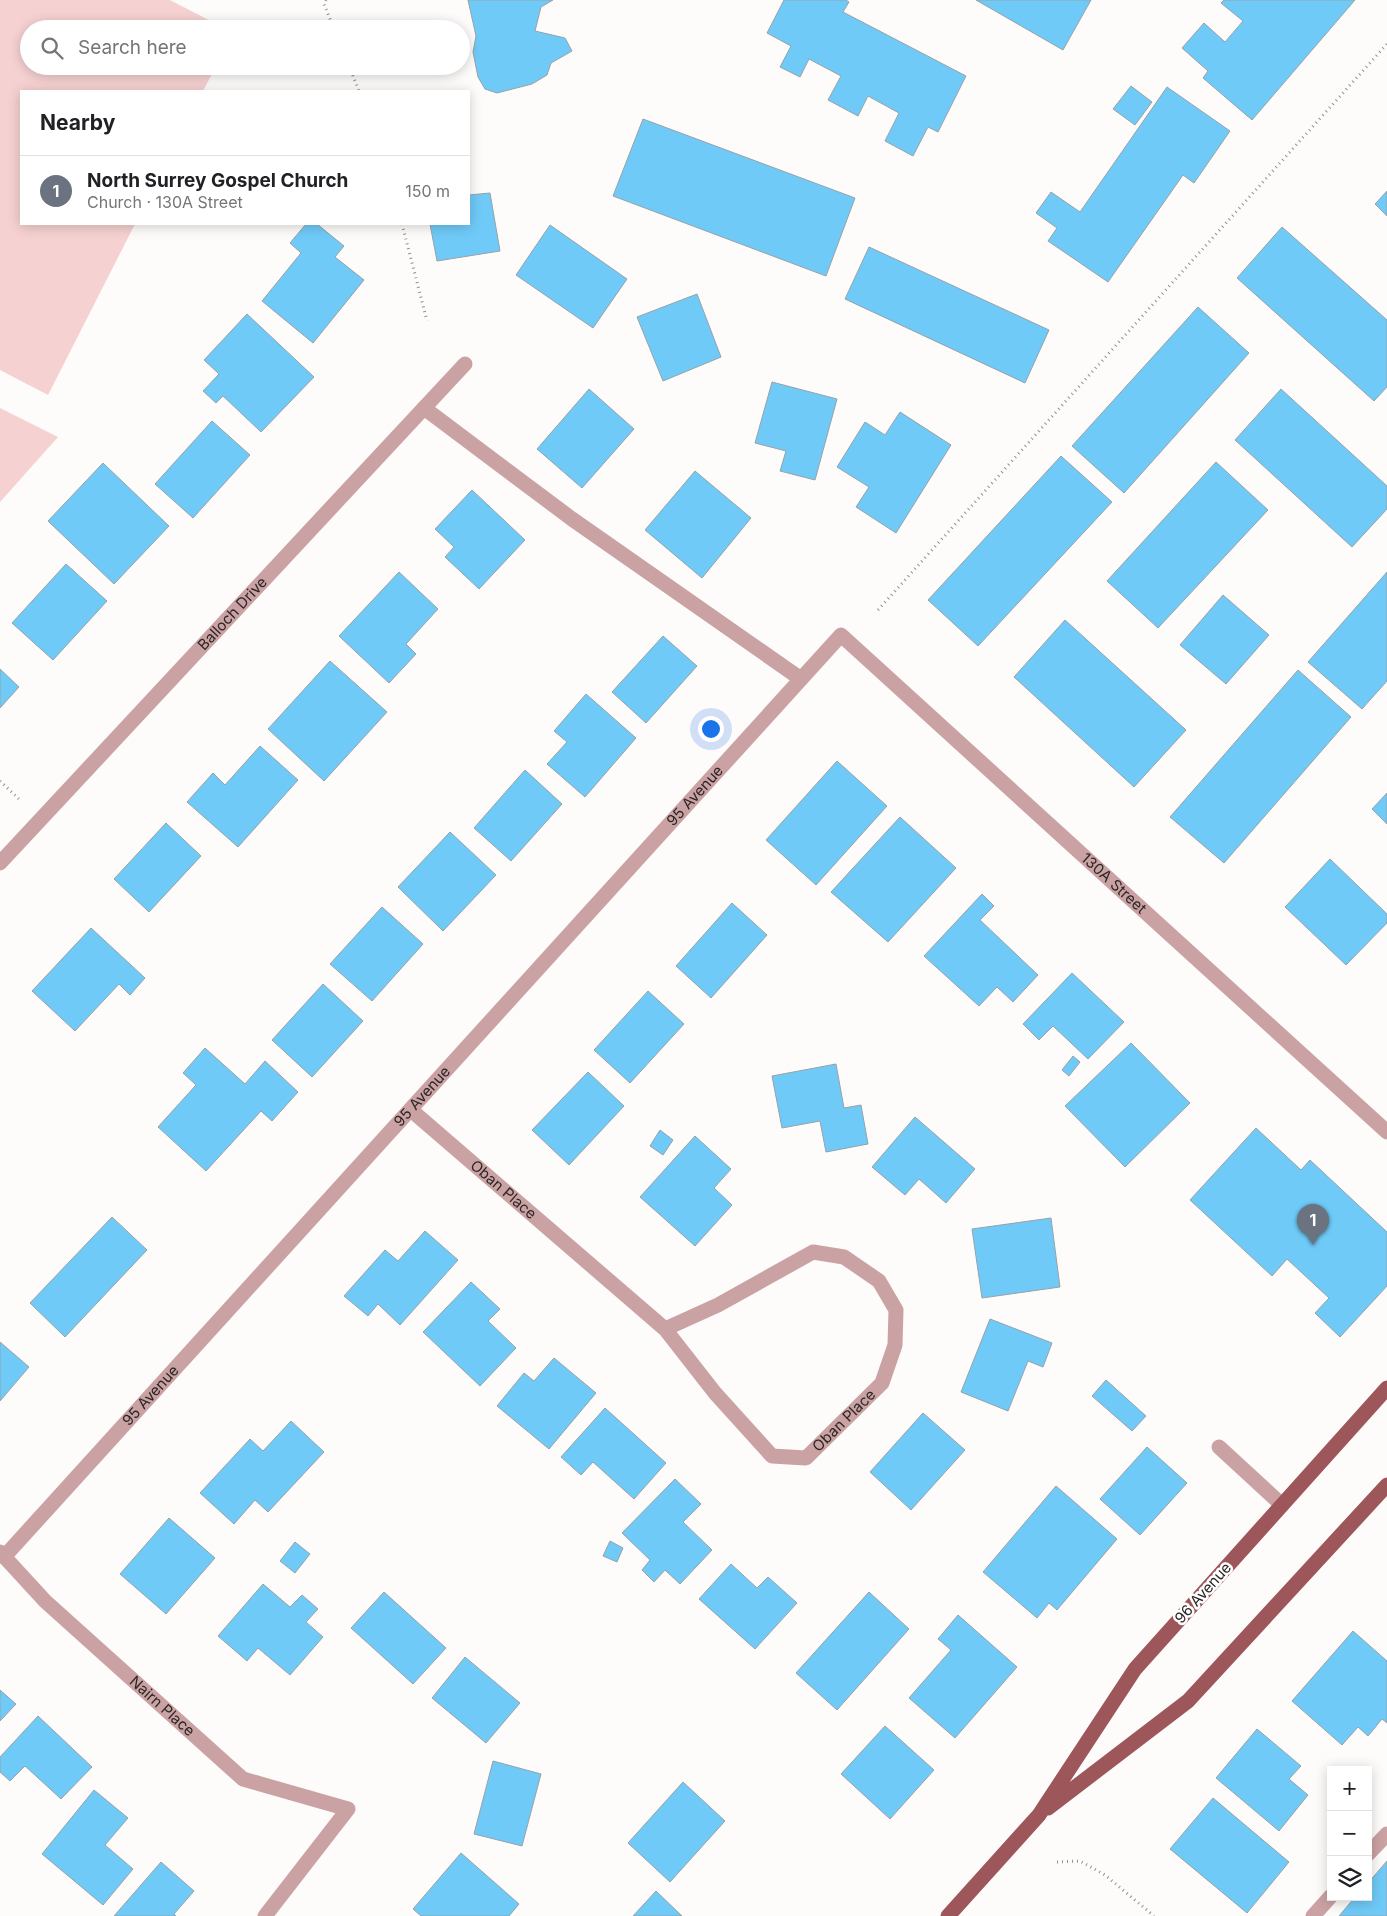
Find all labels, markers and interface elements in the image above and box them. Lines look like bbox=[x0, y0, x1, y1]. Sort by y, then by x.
search box bbox=[20, 20, 470, 75]
icon: search bbox=[38, 34, 66, 62]
text: Search here bbox=[78, 36, 187, 59]
text: Nearby bbox=[40, 110, 115, 135]
text: North Surrey Gospel Church bbox=[87, 169, 348, 192]
text: 1 bbox=[53, 181, 59, 201]
text: 150 m bbox=[405, 181, 450, 201]
text: Church · 130A Street bbox=[87, 192, 243, 212]
street label: Balloch Drive bbox=[193, 573, 271, 654]
your location bbox=[698, 716, 724, 742]
street label: 95 Avenue bbox=[662, 761, 727, 830]
street label: 130A Street bbox=[1077, 848, 1151, 917]
street label: 95 Avenue bbox=[389, 1062, 454, 1130]
street label: Oban Place bbox=[467, 1156, 541, 1223]
pin: 1 bbox=[1297, 1204, 1329, 1245]
street label: 95 Avenue bbox=[118, 1361, 183, 1430]
street label: Oban Place bbox=[808, 1385, 879, 1455]
street label: 96 Avenue bbox=[1170, 1558, 1235, 1627]
street label: Nairn Place bbox=[126, 1672, 199, 1740]
map controls bbox=[1327, 1766, 1372, 1901]
button: + bbox=[1327, 1766, 1372, 1811]
button: − bbox=[1327, 1811, 1372, 1856]
button: layers bbox=[1327, 1856, 1372, 1901]

